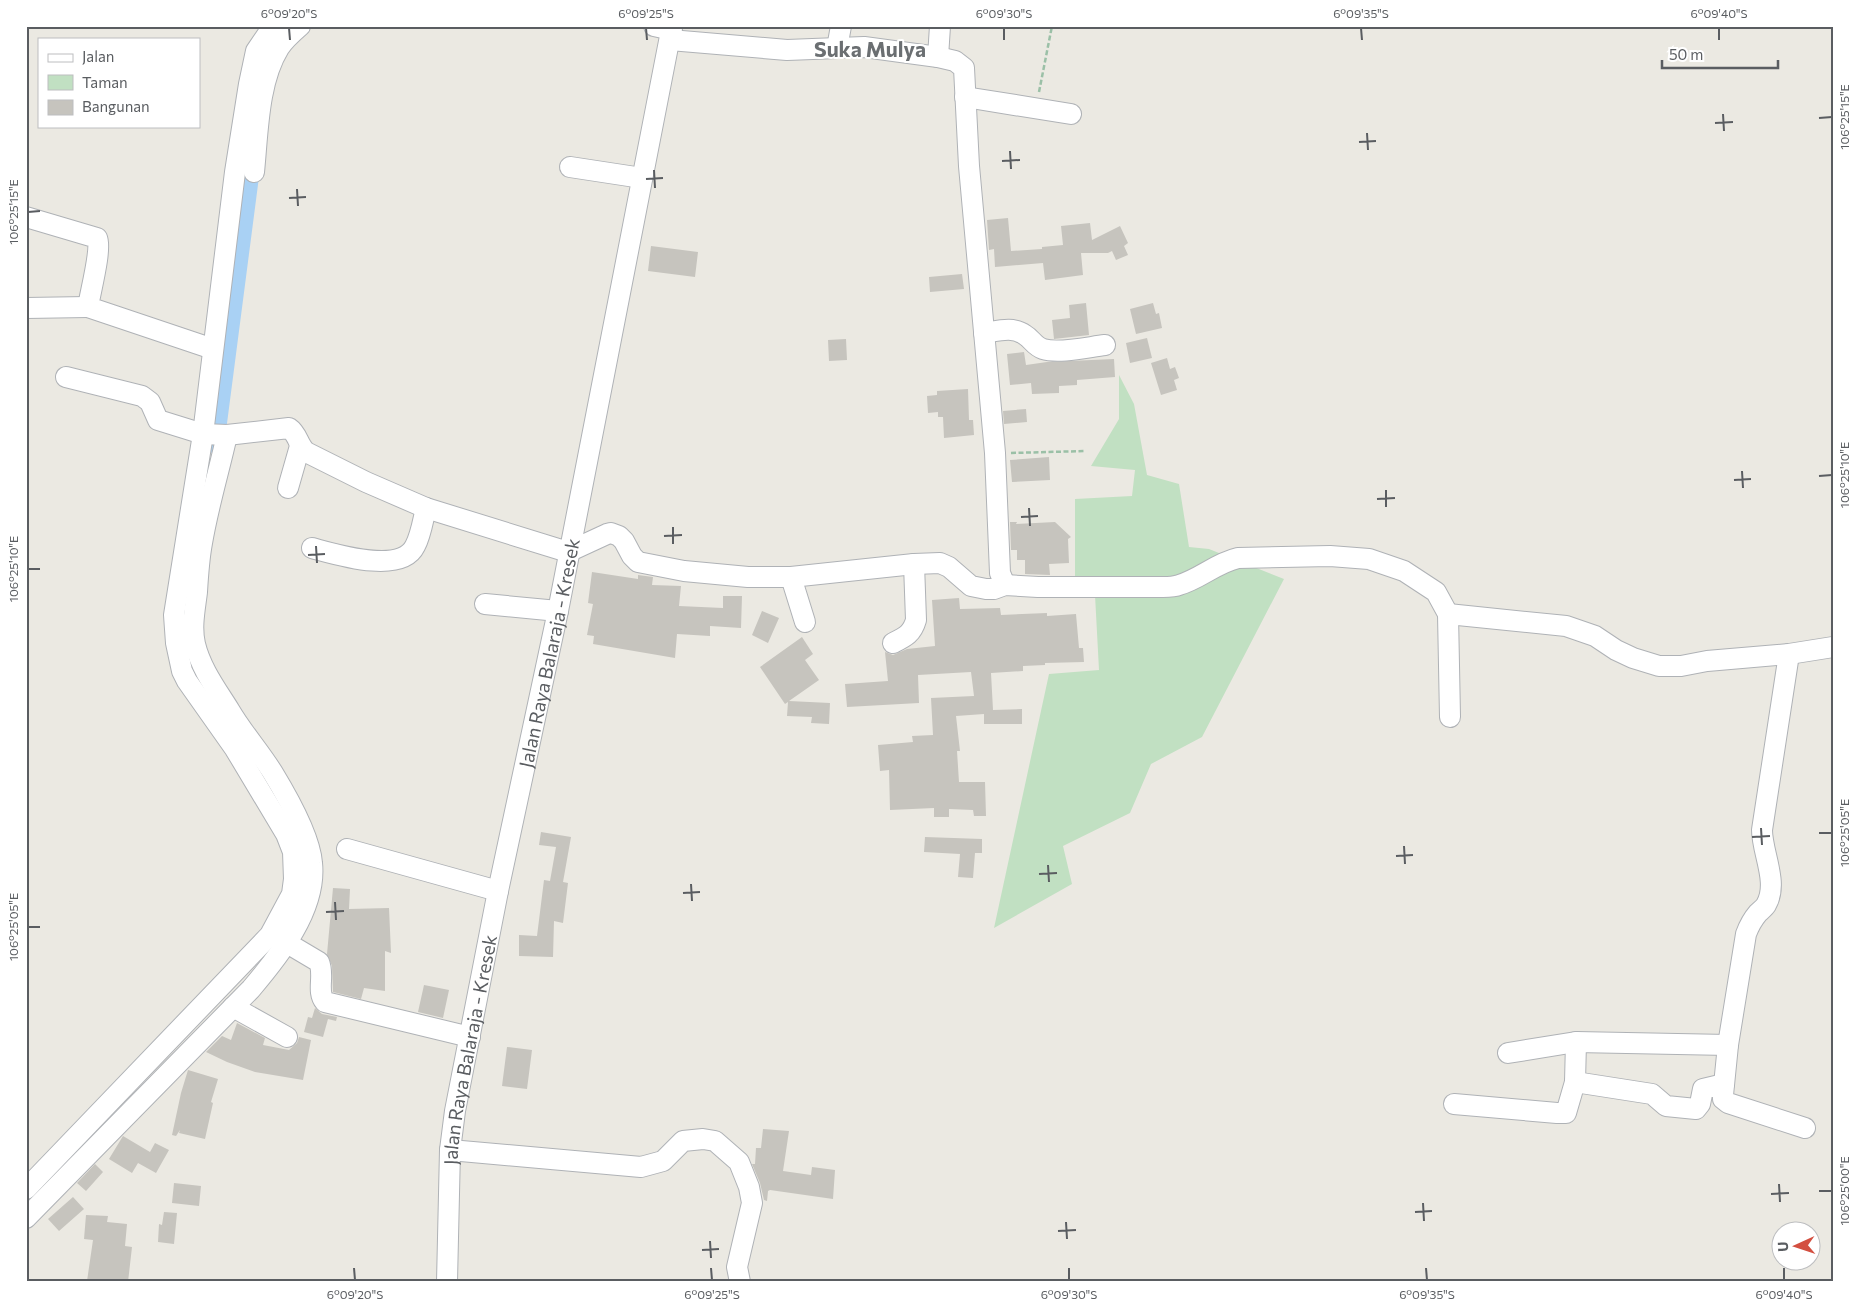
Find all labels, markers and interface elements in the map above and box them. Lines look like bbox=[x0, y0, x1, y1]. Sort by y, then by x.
text: 6°09'20"S bbox=[261, 6, 317, 20]
text: 6°09'25"S bbox=[618, 6, 674, 20]
text: 6°09'30"S bbox=[976, 6, 1032, 20]
text: 6°09'35"S bbox=[1333, 6, 1389, 20]
text: 6°09'40"S bbox=[1691, 6, 1747, 20]
district label: Suka Mulya bbox=[814, 36, 926, 61]
legend bbox=[38, 38, 200, 128]
scale bar bbox=[1662, 38, 1778, 70]
text: 50 m bbox=[1669, 45, 1703, 63]
text: Jalan bbox=[82, 47, 114, 65]
text: Taman bbox=[82, 73, 128, 91]
text: 106°25'15"E bbox=[1837, 84, 1851, 150]
text: Bangunan bbox=[82, 97, 150, 115]
text: 106°25'15"E bbox=[6, 179, 20, 245]
text: 106°25'10"E bbox=[1837, 442, 1851, 508]
text: 106°25'10"E bbox=[6, 536, 20, 602]
street label: Jalan Raya Balaraja - Kresek bbox=[513, 536, 583, 770]
text: 106°25'05"E bbox=[1837, 799, 1851, 867]
text: 106°25'05"E bbox=[6, 893, 20, 961]
street label: Jalan Raya Balaraja - Kresek bbox=[438, 933, 501, 1165]
text: 106°25'00"E bbox=[1837, 1156, 1851, 1226]
north arrow bbox=[1772, 1220, 1822, 1270]
text: U bbox=[1774, 1241, 1791, 1252]
text: 6°09'20"S bbox=[327, 1287, 383, 1301]
text: 6°09'25"S bbox=[684, 1287, 740, 1301]
text: 6°09'30"S bbox=[1041, 1287, 1097, 1301]
text: 6°09'35"S bbox=[1399, 1287, 1455, 1301]
text: 6°09'40"S bbox=[1756, 1287, 1812, 1301]

